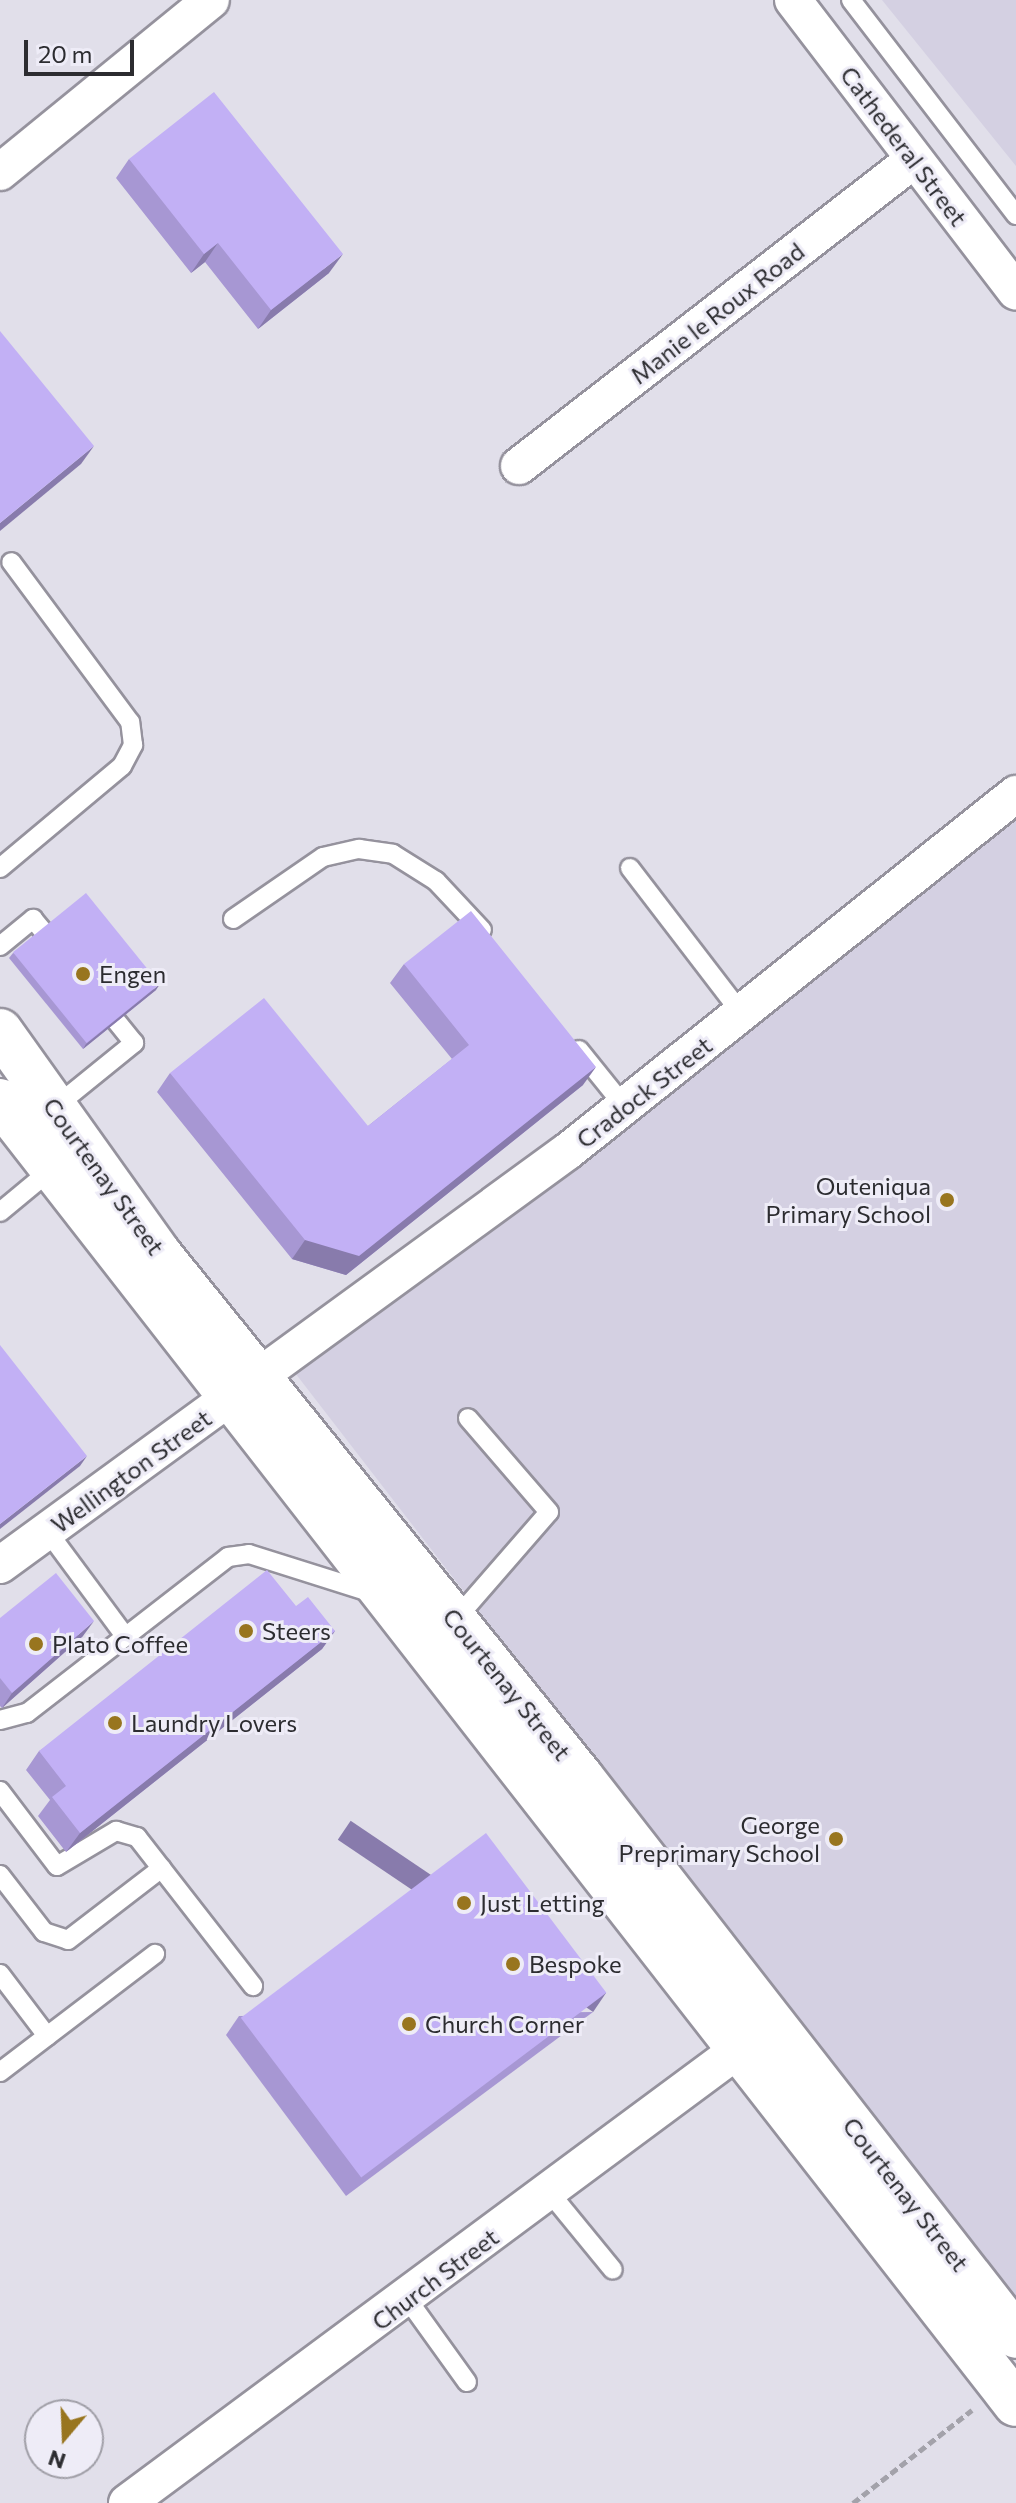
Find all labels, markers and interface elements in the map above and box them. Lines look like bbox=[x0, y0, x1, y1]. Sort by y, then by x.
scale bar bbox=[28, 24, 138, 74]
text: 20 m bbox=[38, 39, 92, 68]
street label: Cathederal Street bbox=[835, 61, 973, 231]
street label: Manie le Roux Road bbox=[624, 236, 810, 390]
place label: Engen bbox=[99, 960, 166, 988]
marker: Engen bbox=[74, 965, 92, 983]
street label: Cradock Street bbox=[571, 1030, 717, 1154]
street label: Courtenay Street bbox=[37, 1092, 171, 1260]
place label: Outeniqua Primary School bbox=[766, 1172, 931, 1228]
marker: Outeniqua Primary School bbox=[938, 1191, 956, 1209]
street label: Wellington Street bbox=[45, 1403, 217, 1539]
street label: Courtenay Street bbox=[437, 1602, 577, 1766]
place label: Steers bbox=[262, 1617, 331, 1645]
marker: Steers bbox=[237, 1622, 255, 1640]
place label: Plato Coffee bbox=[52, 1630, 188, 1658]
marker: Plato Coffee bbox=[27, 1635, 45, 1653]
place label: Laundry Lovers bbox=[131, 1709, 297, 1737]
marker: Laundry Lovers bbox=[106, 1714, 124, 1732]
place label: George Preprimary School bbox=[619, 1811, 820, 1867]
marker: George Preprimary School bbox=[827, 1830, 845, 1848]
place label: Just Letting bbox=[480, 1889, 605, 1917]
marker: Just Letting bbox=[455, 1894, 473, 1912]
place label: Bespoke bbox=[529, 1950, 622, 1978]
marker: Bespoke bbox=[504, 1955, 522, 1973]
place label: Church Corner bbox=[425, 2010, 584, 2038]
marker: Church Corner bbox=[400, 2015, 418, 2033]
street label: Courtenay Street bbox=[837, 2111, 975, 2277]
street label: Church Street bbox=[366, 2222, 504, 2336]
north arrow bbox=[24, 2399, 104, 2479]
text: N bbox=[44, 2445, 69, 2476]

